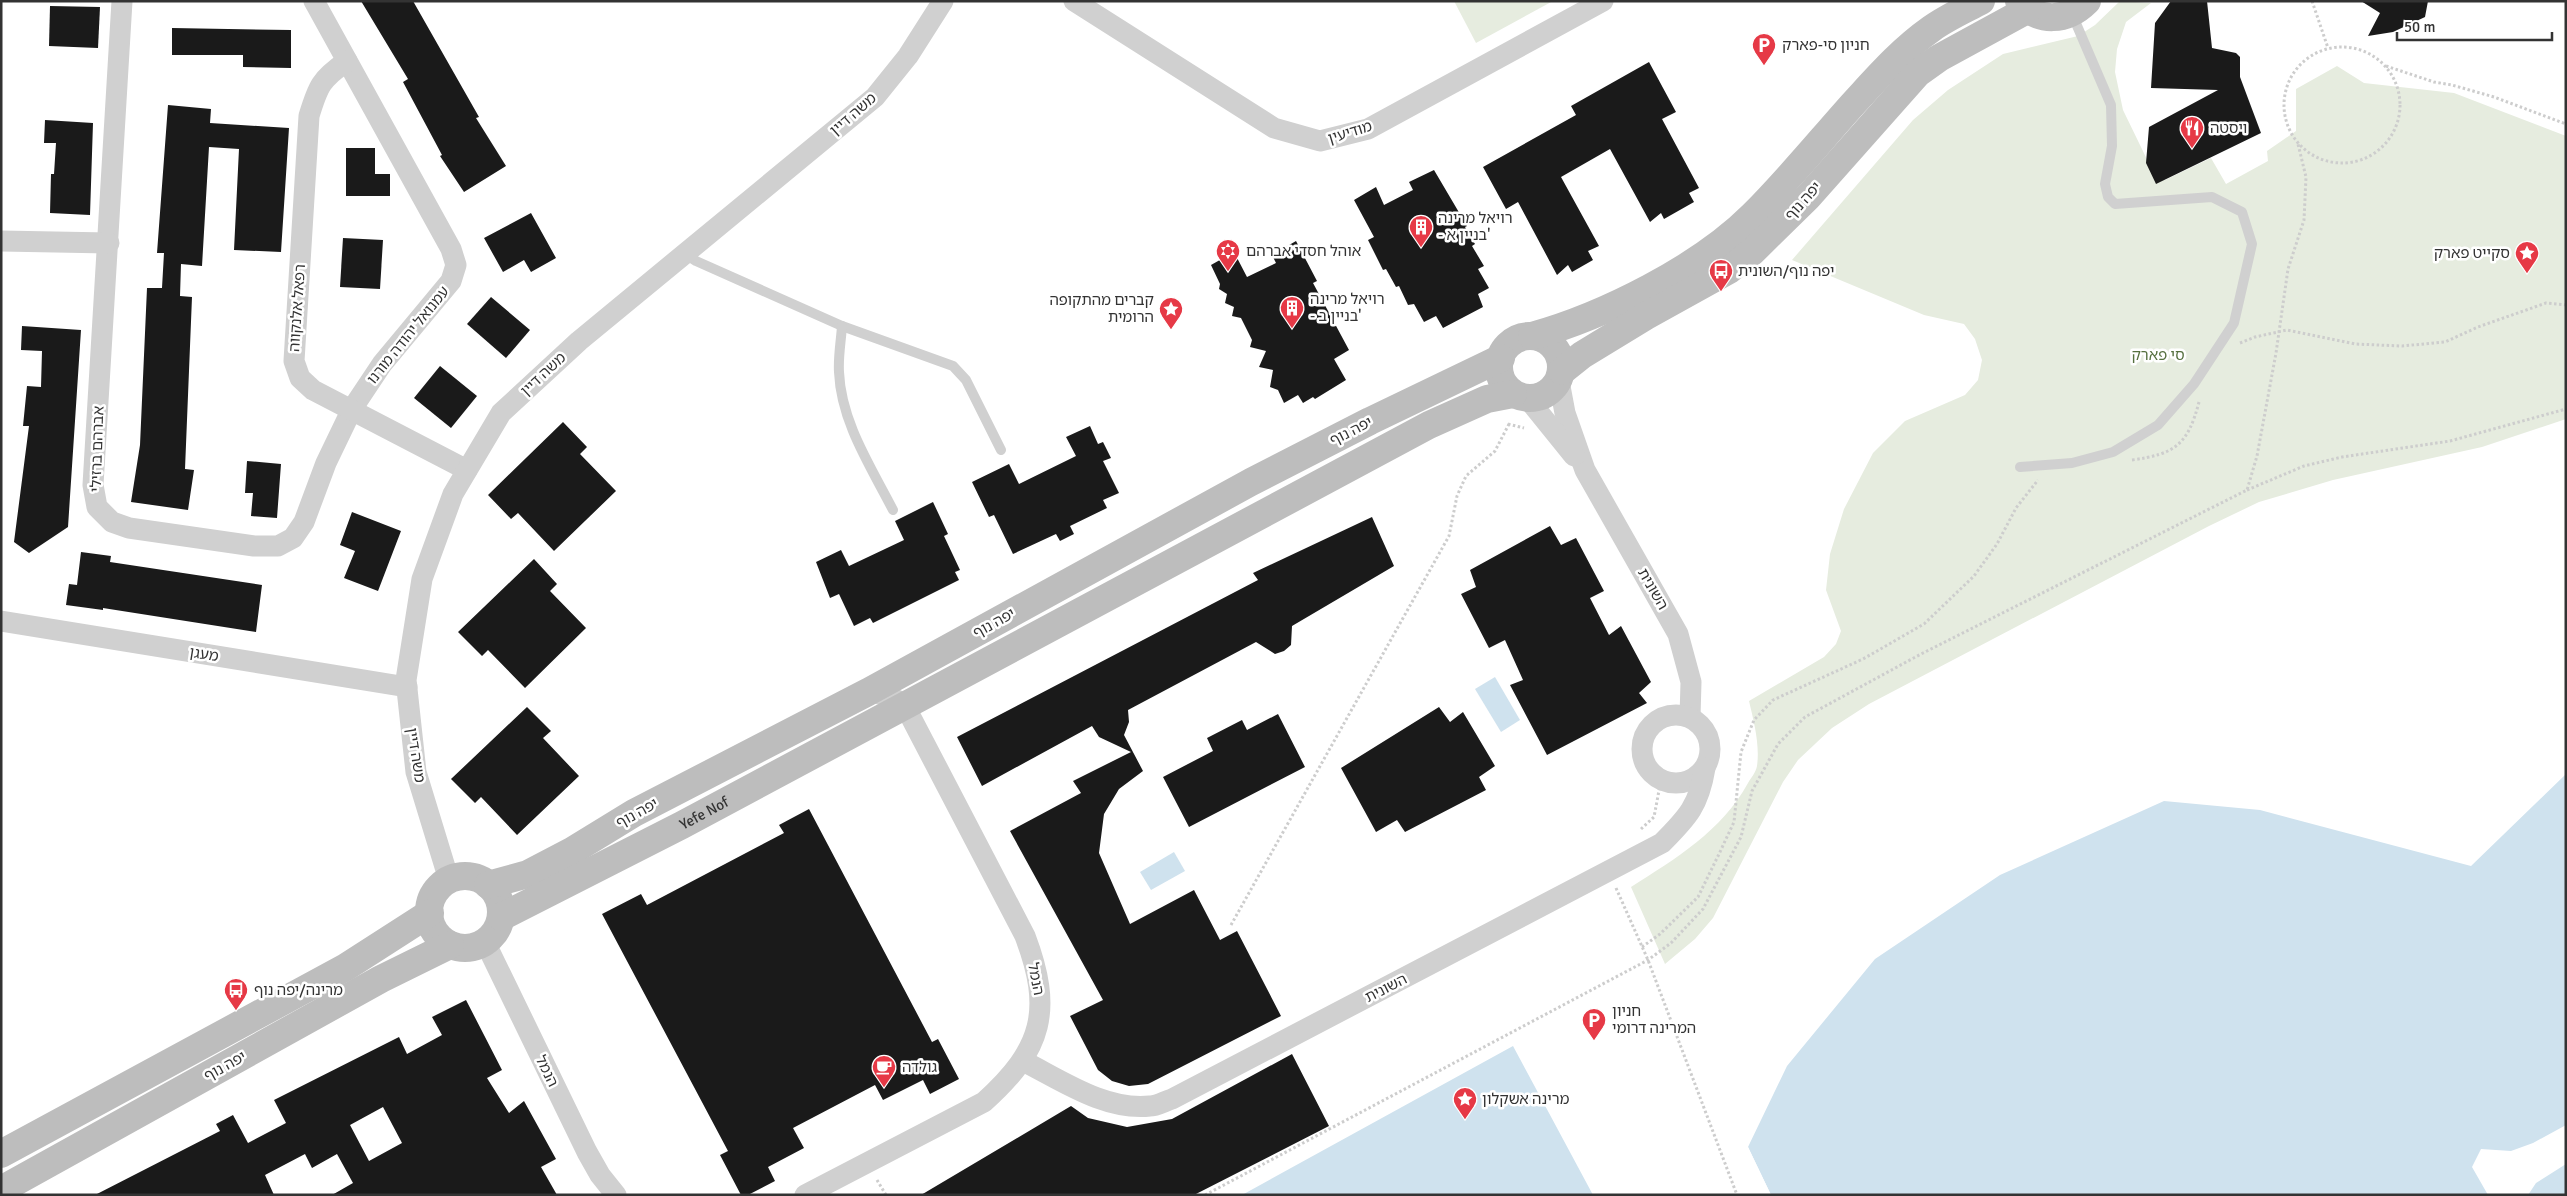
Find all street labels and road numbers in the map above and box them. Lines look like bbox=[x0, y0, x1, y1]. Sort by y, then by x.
street label: משה דיין bbox=[826, 89, 880, 139]
street label: מודיעין bbox=[1326, 117, 1374, 147]
street label: יפה נוף bbox=[1781, 178, 1825, 224]
street label: רפאל אלנקווה bbox=[285, 264, 309, 352]
street label: עמנואל יהודה מורנו bbox=[363, 282, 453, 387]
street label: משה דיין bbox=[517, 348, 569, 400]
street label: אברהם ברזילי bbox=[87, 406, 107, 492]
street label: יפה נוף bbox=[1327, 413, 1375, 449]
street label: השונית bbox=[1634, 565, 1672, 613]
street label: יפה נוף bbox=[970, 604, 1018, 642]
street label: מעגן bbox=[188, 643, 220, 665]
street label: משה דיין bbox=[403, 726, 429, 784]
street label: Yefe Nof bbox=[676, 792, 732, 834]
street label: יפה נוף bbox=[613, 794, 661, 832]
street label: הנמל bbox=[1024, 961, 1048, 997]
street label: השונית bbox=[1362, 970, 1410, 1006]
street label: יפה נוף bbox=[201, 1047, 249, 1085]
street label: הנמל bbox=[532, 1052, 562, 1090]

